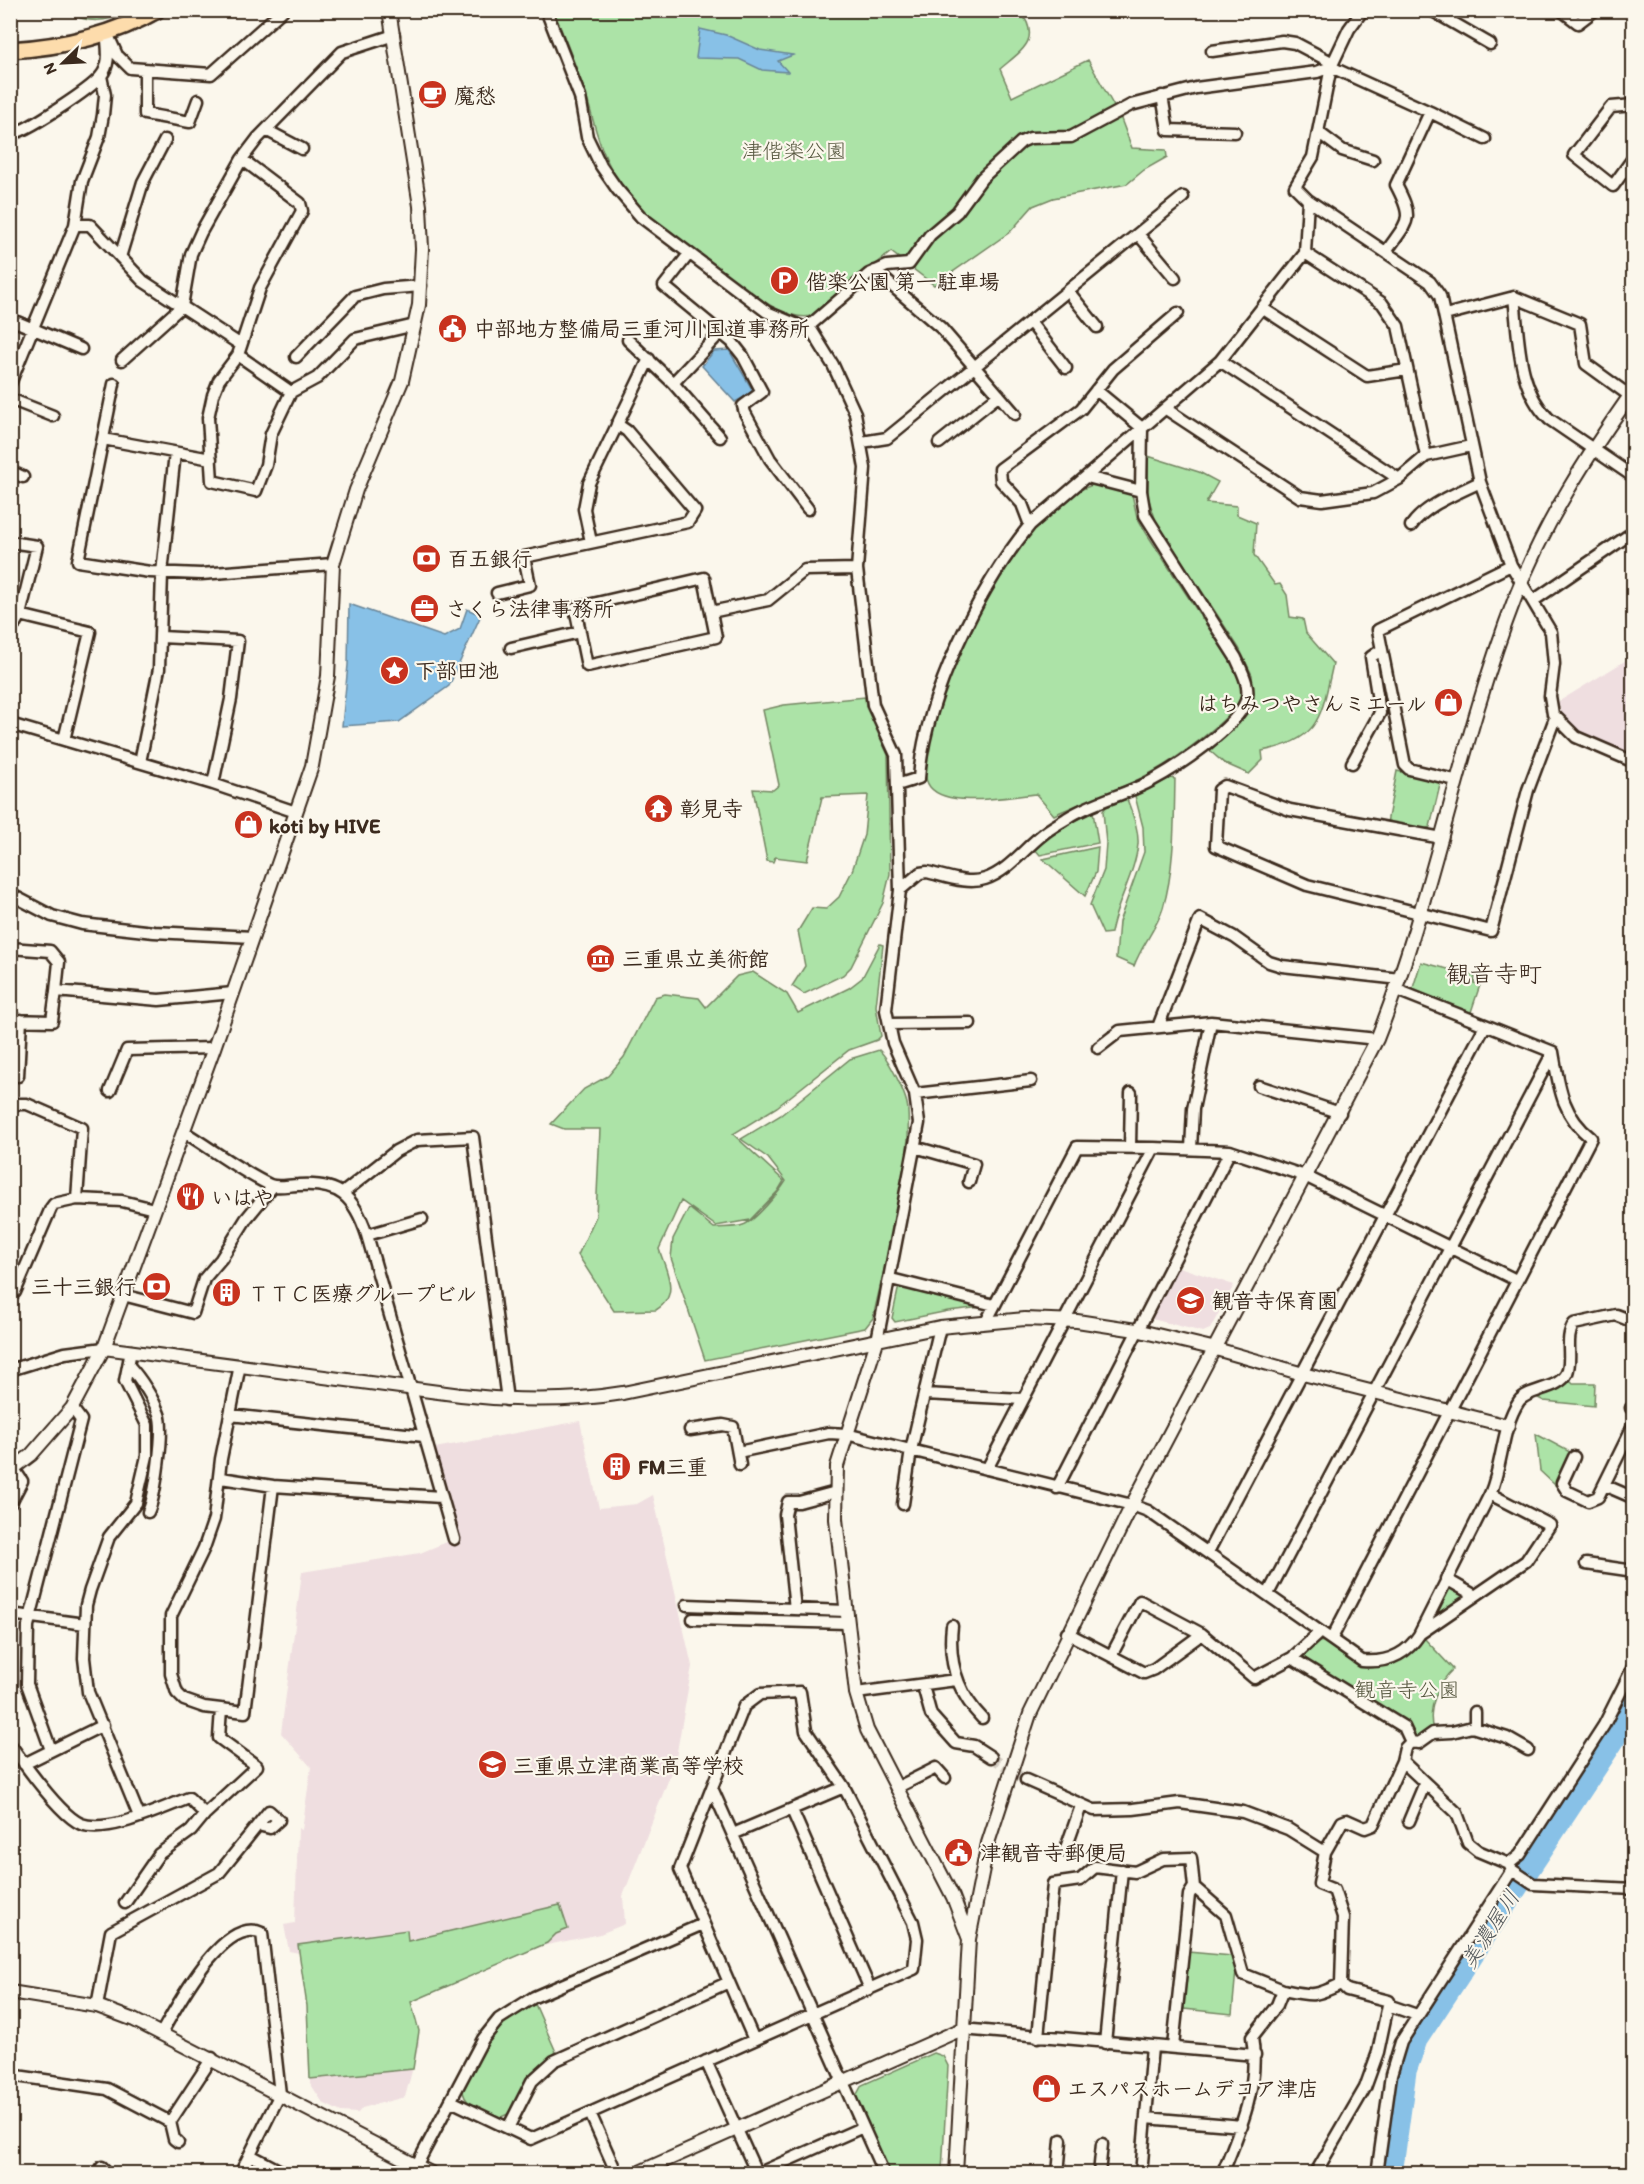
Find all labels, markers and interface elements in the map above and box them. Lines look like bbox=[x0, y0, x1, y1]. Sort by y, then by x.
north arrow bbox=[33, 33, 93, 93]
text: N bbox=[39, 60, 61, 78]
cafe icon: 魔愁 bbox=[417, 79, 449, 111]
place label: 魔愁 bbox=[454, 83, 496, 108]
park label: 津偕楽公園 bbox=[742, 138, 847, 163]
parking icon: 偕楽公園 第一駐車場 bbox=[769, 265, 801, 297]
place label: 偕楽公園 第一駐車場 bbox=[806, 269, 1000, 294]
public building icon: 中部地方整備局三重河川国道事務所 bbox=[437, 312, 469, 344]
place label: 中部地方整備局三重河川国道事務所 bbox=[474, 316, 810, 341]
bank icon: 百五銀行 bbox=[411, 542, 443, 574]
place label: 百五銀行 bbox=[448, 546, 532, 571]
office icon: さくら法律事務所 bbox=[409, 592, 441, 624]
place label: さくら法律事務所 bbox=[446, 596, 614, 621]
place icon: 下部田池 bbox=[378, 654, 410, 686]
place label: 下部田池 bbox=[415, 658, 499, 683]
shop icon: はちみつやさんミエール bbox=[1432, 687, 1464, 719]
place label: はちみつやさんミエール bbox=[1197, 691, 1427, 716]
temple icon: 彰見寺 bbox=[643, 792, 675, 824]
place label: 彰見寺 bbox=[680, 796, 743, 821]
shop icon: koti by HIVE bbox=[232, 809, 264, 841]
place label: koti by HIVE bbox=[269, 813, 381, 839]
museum icon: 三重県立美術館 bbox=[585, 942, 617, 974]
place label: 三重県立美術館 bbox=[622, 946, 769, 971]
district label: 観音寺町 bbox=[1446, 959, 1542, 988]
restaurant icon: いはや bbox=[174, 1181, 206, 1213]
place label: いはや bbox=[211, 1185, 274, 1210]
bank icon: 三十三銀行 bbox=[141, 1270, 173, 1302]
place label: 三十三銀行 bbox=[31, 1274, 136, 1299]
building icon: ＴＴＣ医療グループビル bbox=[211, 1277, 243, 1309]
place label: ＴＴＣ医療グループビル bbox=[248, 1281, 477, 1306]
school or university icon: 観音寺保育園 bbox=[1175, 1284, 1207, 1316]
place label: 観音寺保育園 bbox=[1212, 1288, 1338, 1313]
building icon: FM三重 bbox=[601, 1450, 633, 1482]
place label: FM三重 bbox=[638, 1454, 708, 1479]
park label: 観音寺公園 bbox=[1355, 1677, 1460, 1702]
school or university icon: 三重県立津商業高等学校 bbox=[476, 1749, 508, 1781]
place label: 三重県立津商業高等学校 bbox=[513, 1753, 744, 1778]
public building icon: 津観音寺郵便局 bbox=[943, 1836, 975, 1868]
place label: 津観音寺郵便局 bbox=[980, 1840, 1127, 1865]
water label: 美濃屋川 bbox=[1455, 1885, 1525, 1973]
shop icon: エスパスホームデコア津店 bbox=[1030, 2072, 1062, 2104]
place label: エスパスホームデコア津店 bbox=[1067, 2076, 1319, 2101]

